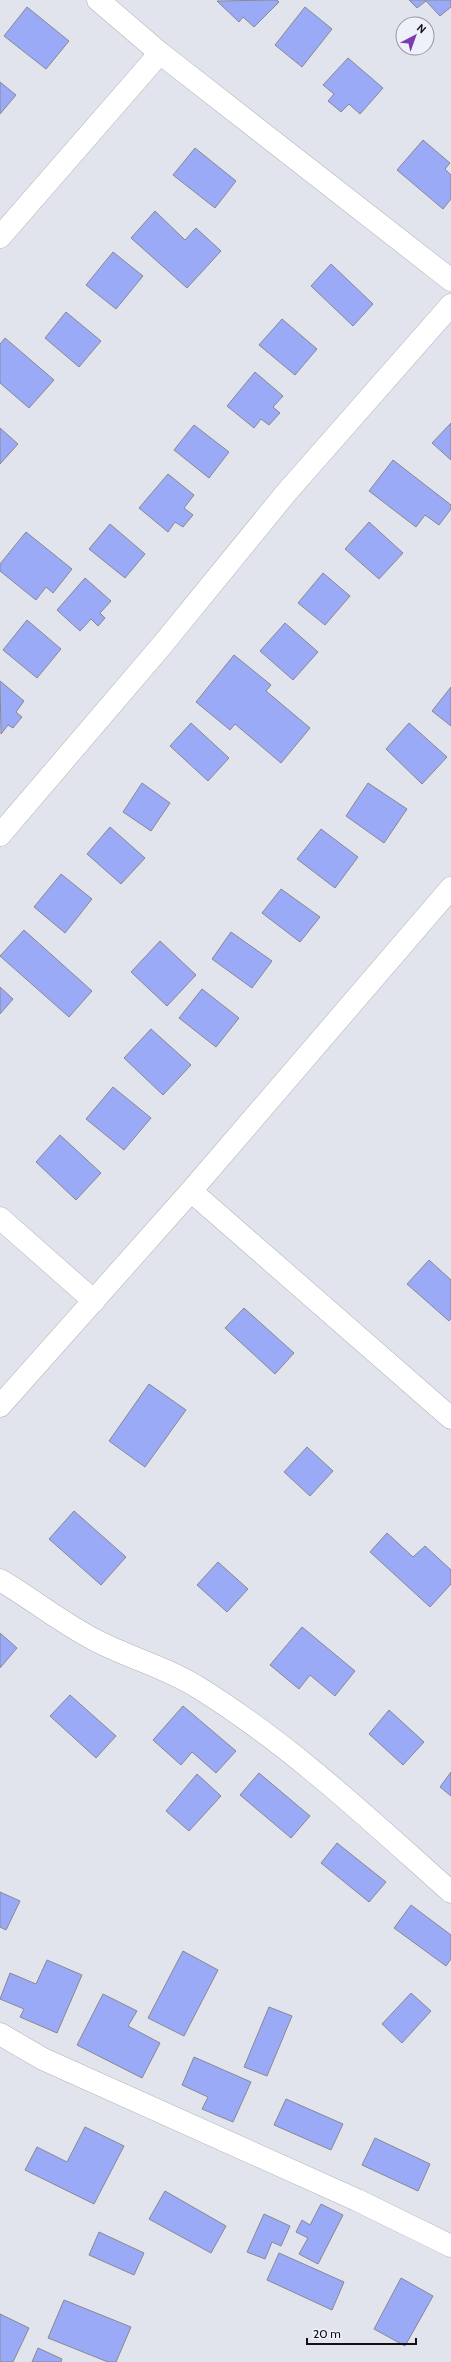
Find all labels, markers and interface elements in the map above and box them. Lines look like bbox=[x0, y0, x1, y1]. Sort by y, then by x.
north arrow bbox=[395, 16, 435, 56]
text: N bbox=[414, 21, 429, 36]
scale bar bbox=[307, 2320, 416, 2346]
text: 20 m bbox=[313, 2326, 341, 2341]

